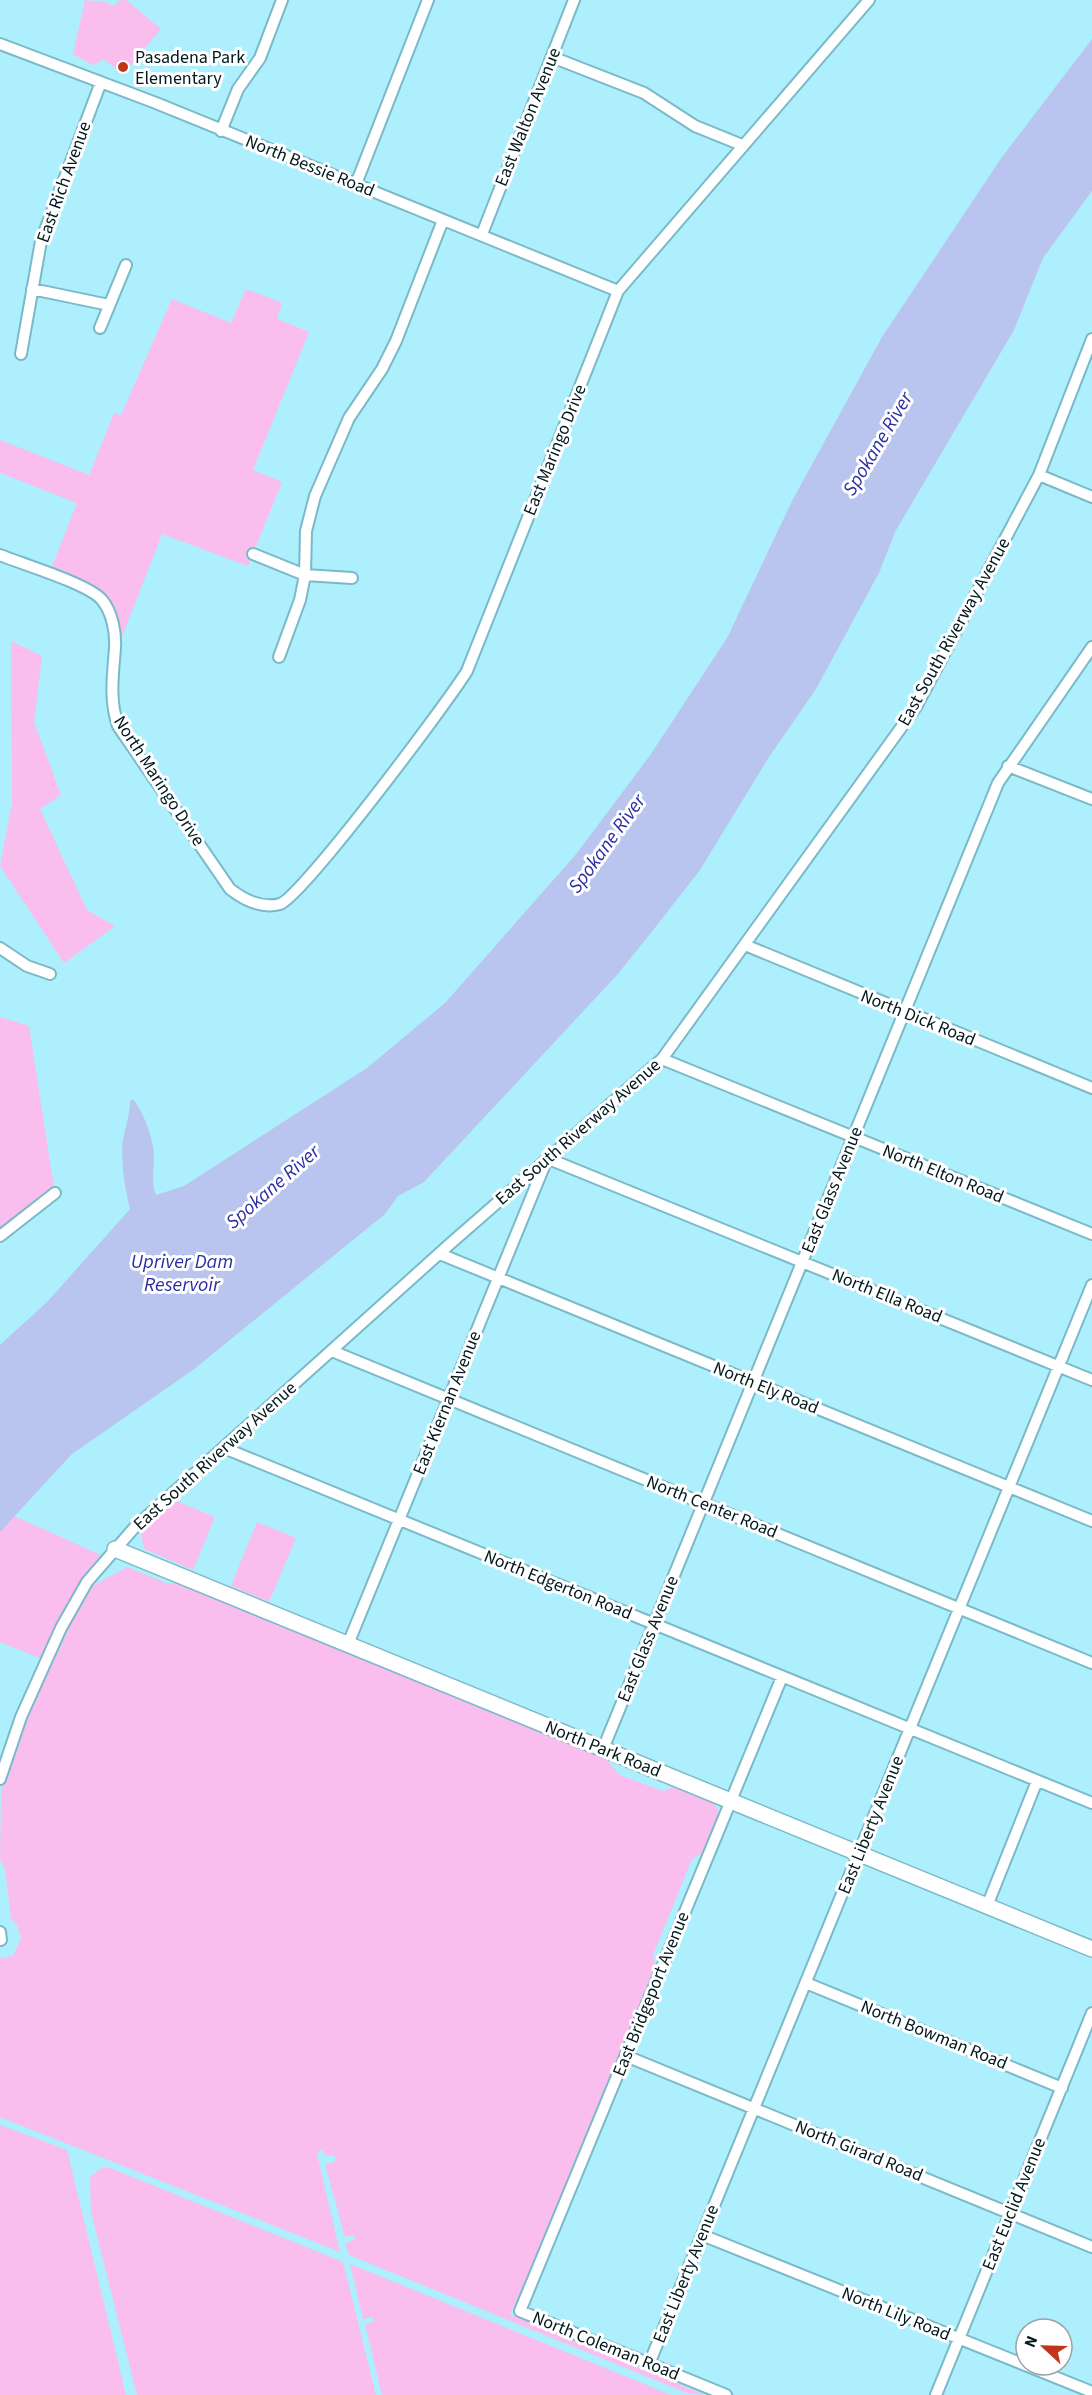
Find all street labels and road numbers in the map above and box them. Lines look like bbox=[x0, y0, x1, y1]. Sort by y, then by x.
street label: East Walton Avenue bbox=[489, 44, 567, 190]
street label: East Rich Avenue bbox=[31, 118, 98, 246]
street label: North Bessie Road bbox=[242, 129, 378, 203]
street label: East Maringo Drive bbox=[517, 381, 593, 519]
street label: East South Riverway Avenue bbox=[892, 533, 1016, 731]
street label: North Maringo Drive bbox=[107, 711, 211, 851]
street label: North Dick Road bbox=[857, 984, 979, 1052]
street label: East South Riverway Avenue bbox=[490, 1053, 666, 1211]
street label: East Glass Avenue bbox=[795, 1123, 869, 1257]
street label: North Elton Road bbox=[879, 1138, 1007, 1210]
street label: North Ella Road bbox=[828, 1262, 946, 1330]
street label: East Kiernan Avenue bbox=[407, 1327, 487, 1479]
street label: North Ely Road bbox=[709, 1355, 823, 1421]
street label: East South Riverway Avenue bbox=[128, 1376, 302, 1536]
street label: North Center Road bbox=[643, 1469, 781, 1545]
street label: North Edgerton Road bbox=[480, 1544, 636, 1626]
street label: East Glass Avenue bbox=[611, 1572, 685, 1706]
street label: North Park Road bbox=[541, 1714, 665, 1784]
street label: East Liberty Avenue bbox=[832, 1752, 910, 1898]
street label: East Bridgeport Avenue bbox=[607, 1908, 696, 2080]
street label: North Bowman Road bbox=[857, 1994, 1011, 2076]
street label: North Girard Road bbox=[791, 2114, 927, 2188]
street label: East Euclid Avenue bbox=[976, 2134, 1052, 2274]
street label: East Liberty Avenue bbox=[647, 2201, 725, 2347]
street label: North Lily Road bbox=[838, 2281, 954, 2347]
street label: North Coleman Road bbox=[529, 2305, 683, 2387]

